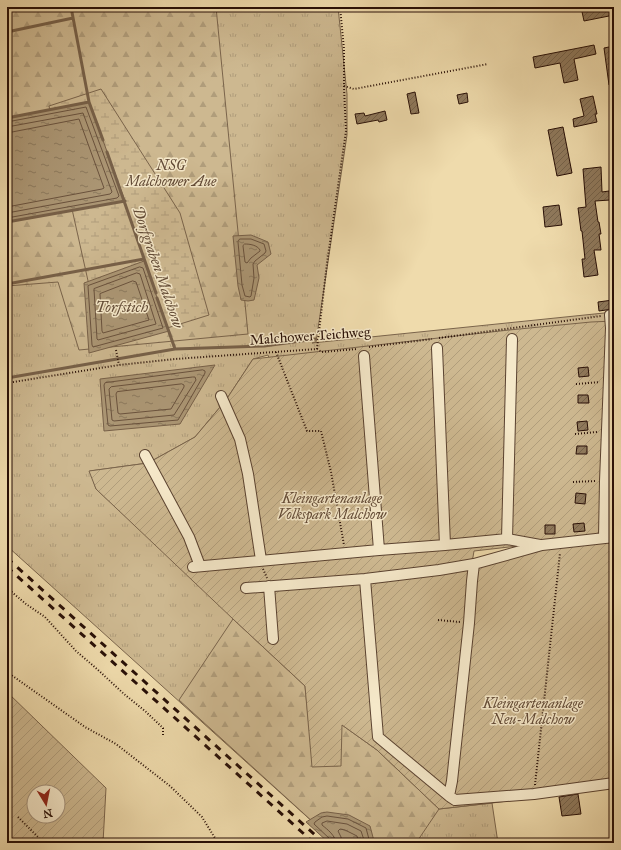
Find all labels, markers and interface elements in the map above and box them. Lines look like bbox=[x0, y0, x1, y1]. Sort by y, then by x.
park label: NSG Malchower Aue bbox=[124, 157, 217, 190]
water label: Dorfgraben Malchow bbox=[129, 204, 188, 331]
water label: Torfstich bbox=[96, 298, 149, 316]
street label: Malchower Teichweg bbox=[249, 323, 371, 349]
park label: Kleingartenanlage Volkspark Malchow bbox=[278, 490, 387, 524]
park label: Kleingartenanlage Neu-Malchow bbox=[482, 695, 584, 728]
north arrow bbox=[26, 784, 66, 824]
text: N bbox=[41, 806, 53, 821]

